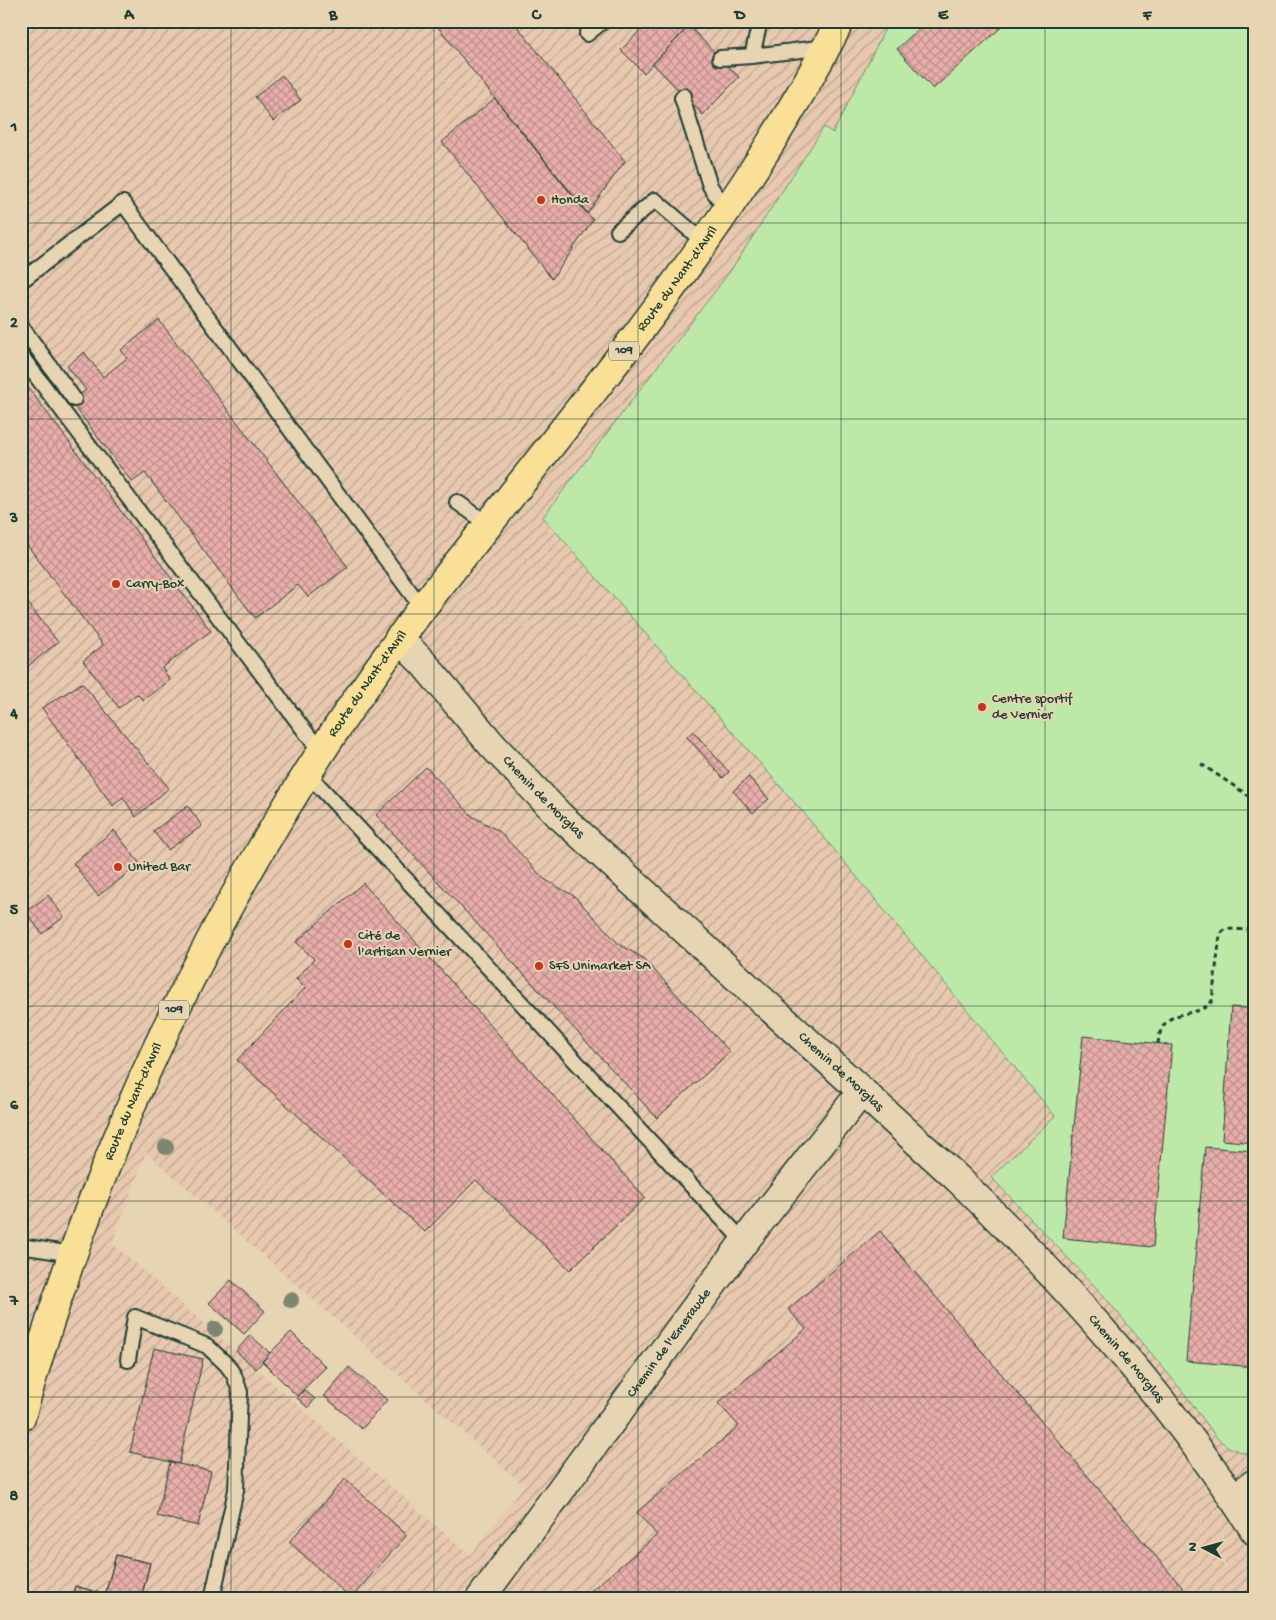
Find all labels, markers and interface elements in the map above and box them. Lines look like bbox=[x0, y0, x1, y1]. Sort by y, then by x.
text: A bbox=[123, 7, 135, 26]
text: B bbox=[328, 7, 338, 26]
text: C bbox=[531, 7, 542, 26]
text: D bbox=[733, 7, 746, 26]
text: E bbox=[938, 7, 949, 26]
text: F bbox=[1142, 7, 1153, 26]
text: 1 bbox=[10, 119, 17, 138]
place label: Honda bbox=[551, 192, 590, 209]
marker: Honda bbox=[535, 194, 547, 206]
street label: Route du Nant-d'Avril bbox=[633, 223, 722, 335]
text: 2 bbox=[10, 315, 18, 334]
road number: 109 bbox=[609, 342, 639, 361]
text: 3 bbox=[9, 510, 18, 529]
place label: Carry-Box bbox=[126, 576, 185, 593]
marker: Carry-Box bbox=[110, 578, 122, 590]
street label: Route du Nant-d'Avril bbox=[325, 627, 411, 741]
place label: Centre sportif de Vernier bbox=[992, 691, 1074, 724]
marker: Centre sportif de Vernier bbox=[976, 701, 988, 713]
text: 4 bbox=[9, 706, 18, 725]
street label: Chemin de Morglas bbox=[498, 752, 588, 843]
place label: United Bar bbox=[128, 859, 191, 876]
marker: United Bar bbox=[112, 861, 124, 873]
text: 5 bbox=[10, 902, 19, 921]
place label: Cité de l'artisan Vernier bbox=[358, 928, 452, 961]
marker: Cité de l'artisan Vernier bbox=[342, 938, 354, 950]
place label: SFS Unimarket SA bbox=[549, 958, 651, 975]
marker: SFS Unimarket SA bbox=[533, 960, 545, 972]
road number: 109 bbox=[159, 1000, 189, 1020]
street label: Chemin de Morglas bbox=[794, 1029, 888, 1116]
street label: Route du Nant-d'Avril bbox=[101, 1040, 167, 1163]
text: 6 bbox=[10, 1097, 19, 1116]
street label: Chemin de l'Emeraude bbox=[623, 1285, 715, 1401]
text: 7 bbox=[9, 1293, 19, 1312]
street label: Chemin de Morglas bbox=[1084, 1311, 1169, 1407]
text: 8 bbox=[10, 1488, 19, 1507]
north arrow bbox=[1178, 1522, 1228, 1572]
text: N bbox=[1185, 1541, 1202, 1552]

